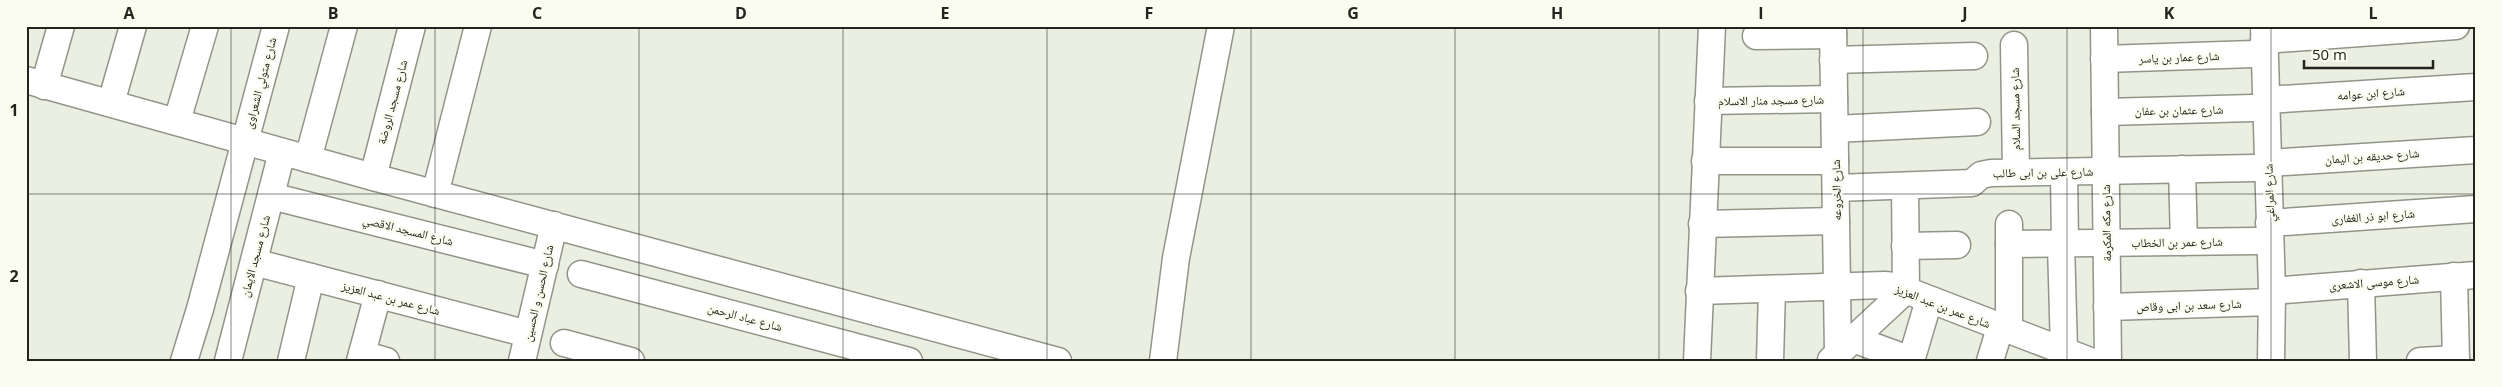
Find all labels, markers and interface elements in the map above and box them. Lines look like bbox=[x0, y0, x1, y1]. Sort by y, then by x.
text: A bbox=[123, 2, 135, 24]
text: B bbox=[328, 2, 338, 24]
text: C bbox=[532, 2, 542, 24]
text: D bbox=[735, 2, 747, 24]
text: E bbox=[941, 2, 950, 24]
text: F bbox=[1145, 2, 1153, 24]
text: G bbox=[1347, 2, 1359, 24]
text: H bbox=[1551, 2, 1563, 24]
text: I bbox=[1758, 2, 1764, 24]
text: J bbox=[1960, 2, 1968, 24]
text: K bbox=[2164, 2, 2175, 24]
text: L bbox=[2368, 2, 2378, 24]
street label: شارع متولي الشعراوى bbox=[240, 35, 282, 131]
scale bar bbox=[2304, 38, 2433, 70]
text: 50 m bbox=[2312, 44, 2347, 64]
street label: شارع عمار بن ياسر bbox=[2137, 47, 2220, 67]
street label: شارع مسجد الروضة bbox=[373, 58, 411, 146]
street label: شارع مسجد السلام bbox=[2006, 67, 2024, 150]
street label: شارع ابن عوامه bbox=[2337, 82, 2405, 104]
street label: شارع مسجد منار الاسلام bbox=[1718, 91, 1824, 109]
text: 1 bbox=[9, 99, 19, 121]
street label: شارع عثمان بن عفان bbox=[2135, 101, 2224, 119]
street label: شارع حديقه بن اليمان bbox=[2324, 144, 2420, 168]
street label: شارع الخروعه bbox=[1827, 159, 1845, 221]
street label: شارع على بن ابى طالب bbox=[1993, 163, 2094, 181]
street label: شارع المراغي bbox=[2259, 163, 2281, 222]
street label: شارع مكه المكرمة bbox=[2097, 184, 2115, 262]
street label: شارع ابو ذر الغفارى bbox=[2331, 205, 2415, 227]
street label: شارع المسجد الاقصي bbox=[360, 211, 455, 251]
street label: شارع مسجد الايمان bbox=[236, 213, 274, 299]
street label: شارع عمر بن الخطاب bbox=[2131, 233, 2223, 251]
street label: شارع الحسن و الحسين bbox=[519, 243, 557, 343]
text: 2 bbox=[9, 265, 19, 287]
street label: شارع موسى الاشعرى bbox=[2328, 270, 2420, 294]
street label: شارع عمر بن عبد العزيز bbox=[339, 276, 442, 319]
street label: شارع عمر بن عبد العزيز bbox=[1892, 280, 1993, 332]
street label: شارع سعد بن ابى وقاص bbox=[2136, 295, 2242, 315]
street label: شارع عباد الرحمن bbox=[706, 299, 784, 335]

